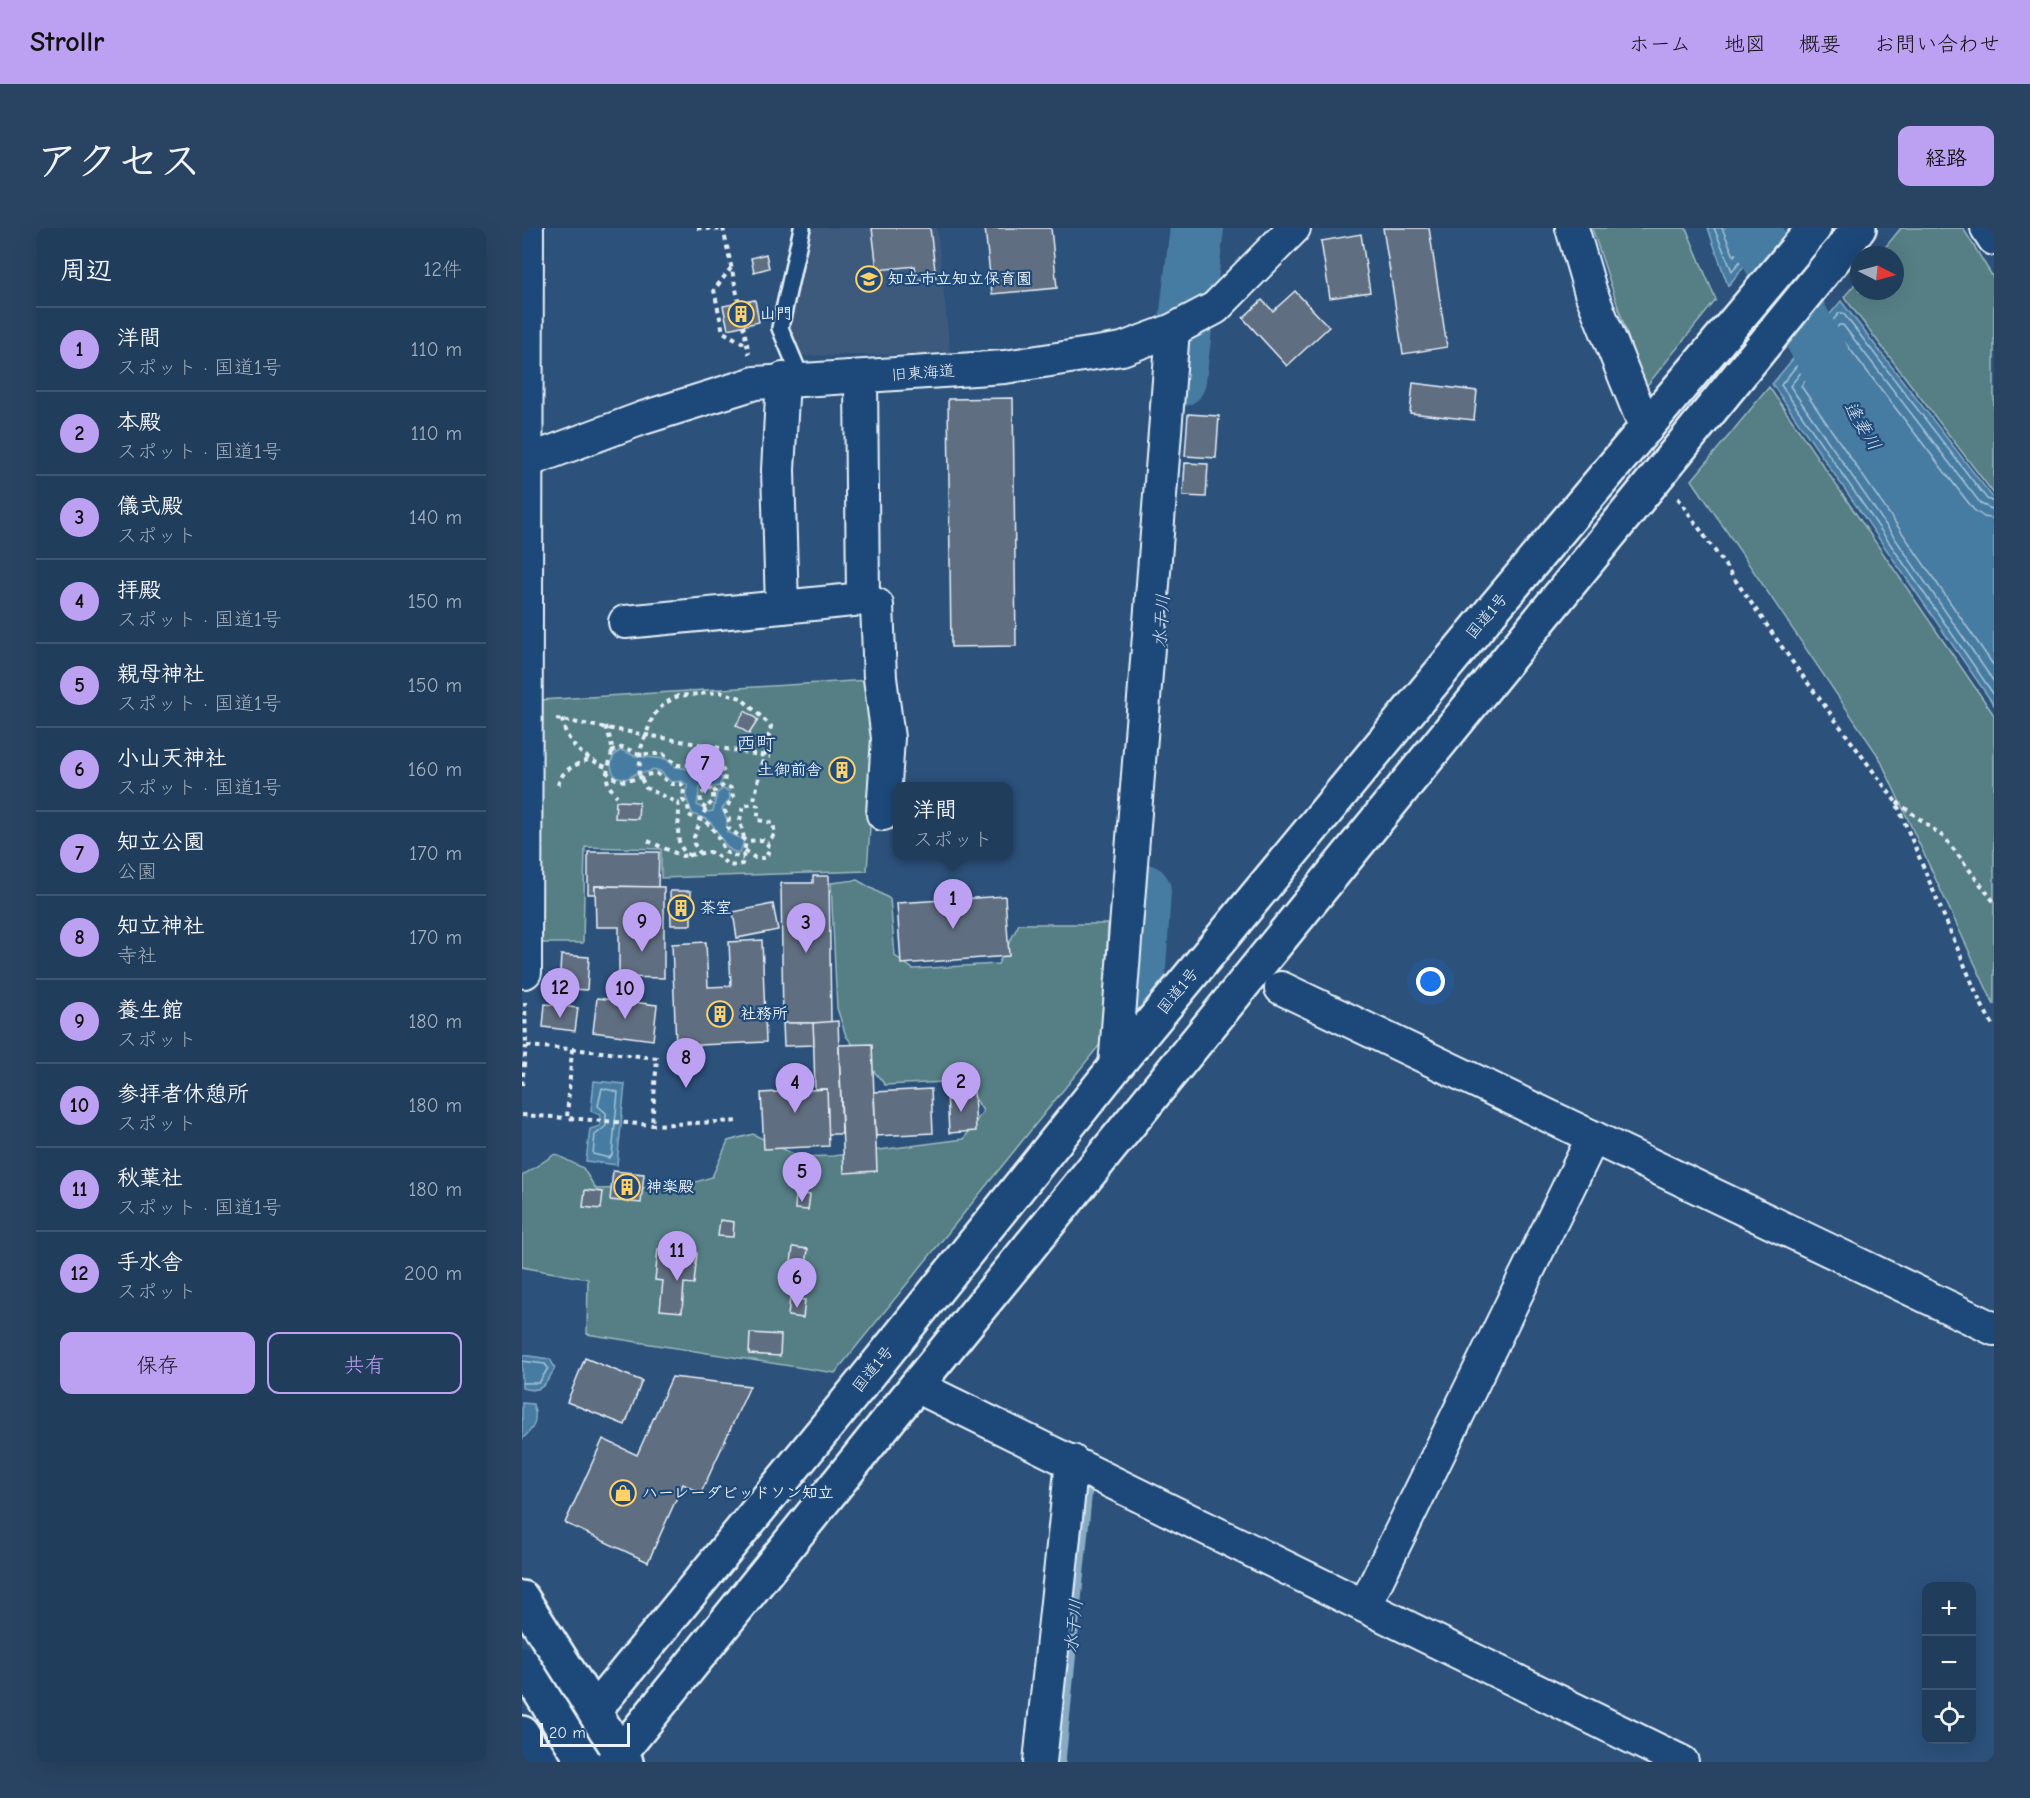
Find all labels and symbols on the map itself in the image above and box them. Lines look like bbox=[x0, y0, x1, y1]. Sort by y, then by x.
north arrow bbox=[1850, 246, 1904, 300]
school or university icon: 知立市立知立保育園 bbox=[854, 264, 884, 294]
place label: 知立市立知立保育園 bbox=[888, 270, 1032, 288]
building icon: 山門 bbox=[726, 299, 756, 329]
place label: 山門 bbox=[760, 305, 792, 323]
street label: 旧東海道 bbox=[890, 362, 956, 384]
water label: 逢妻川 bbox=[1839, 397, 1885, 455]
street label: 国道1号 bbox=[1463, 589, 1511, 643]
water label: 水干川 bbox=[1150, 593, 1174, 649]
district label: 西町 bbox=[736, 732, 776, 755]
pin: 7 bbox=[686, 744, 724, 794]
building icon: 土御前舎 bbox=[827, 755, 857, 785]
place label: 土御前舎 bbox=[758, 761, 822, 779]
pin: 1 bbox=[934, 880, 972, 929]
building icon: 茶室 bbox=[666, 893, 696, 923]
place label: 茶室 bbox=[700, 899, 732, 917]
pin: 9 bbox=[622, 902, 662, 952]
pin: 3 bbox=[786, 904, 826, 953]
street label: 国道1号 bbox=[1154, 964, 1202, 1018]
your location bbox=[1416, 967, 1445, 996]
pin: 12 bbox=[540, 968, 579, 1018]
pin: 10 bbox=[606, 970, 644, 1019]
building icon: 社務所 bbox=[705, 999, 735, 1029]
place label: 社務所 bbox=[740, 1005, 788, 1023]
pin: 8 bbox=[666, 1038, 706, 1088]
pin: 2 bbox=[942, 1062, 980, 1112]
pin: 4 bbox=[776, 1064, 814, 1113]
pin: 5 bbox=[782, 1152, 822, 1202]
building icon: 神楽殿 bbox=[612, 1172, 642, 1202]
place label: 神楽殿 bbox=[646, 1178, 694, 1196]
pin: 11 bbox=[658, 1232, 696, 1281]
pin: 6 bbox=[778, 1258, 816, 1308]
street label: 国道1号 bbox=[849, 1342, 897, 1396]
shop icon: ハーレーダビッドソン知立 bbox=[608, 1478, 638, 1508]
place label: ハーレーダビッドソン知立 bbox=[642, 1484, 834, 1502]
water label: 水干川 bbox=[1061, 1598, 1087, 1654]
scale bar bbox=[540, 1720, 630, 1748]

